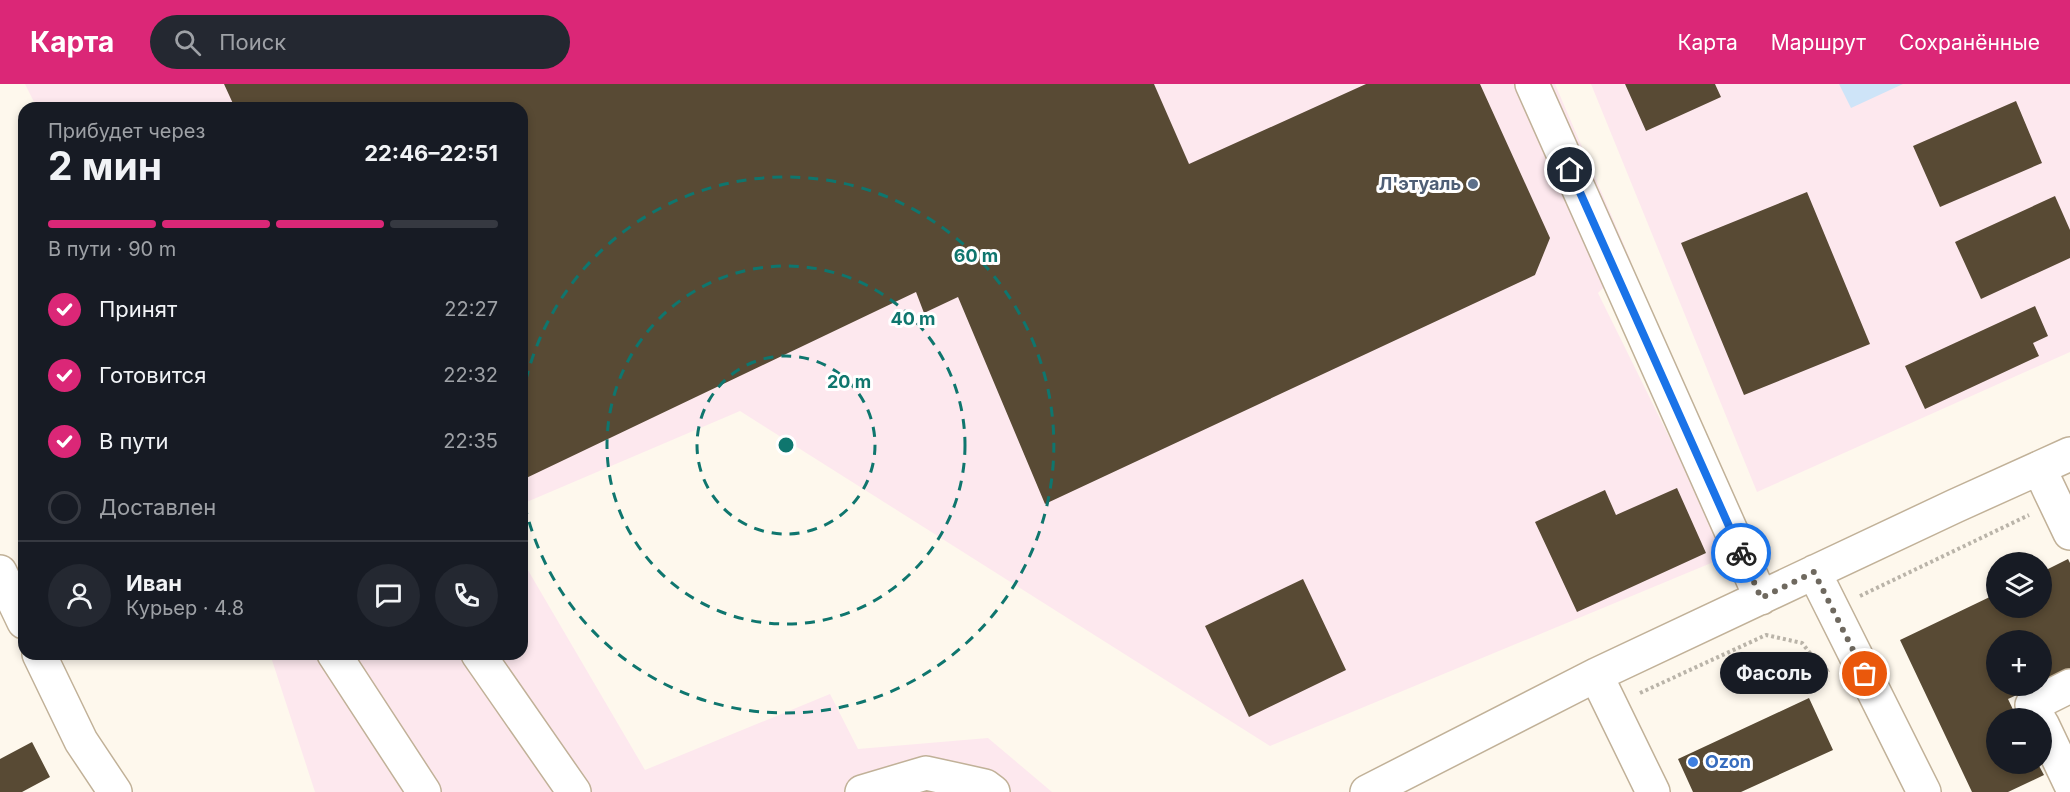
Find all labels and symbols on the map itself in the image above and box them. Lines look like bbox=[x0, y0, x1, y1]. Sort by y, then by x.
pin bbox=[1544, 144, 1595, 195]
place label: Л'этуаль bbox=[1379, 173, 1461, 194]
marker: Л'этуаль bbox=[1466, 177, 1480, 191]
text: 60 m bbox=[954, 245, 998, 266]
text: 40 m bbox=[891, 308, 936, 329]
text: 20 m bbox=[827, 371, 871, 392]
centre of rings bbox=[776, 435, 796, 455]
courier bbox=[1711, 523, 1771, 583]
pin bbox=[1839, 648, 1890, 699]
callout: Фасоль bbox=[1721, 653, 1829, 695]
place label: Ozon bbox=[1705, 751, 1751, 772]
marker: Ozon bbox=[1686, 755, 1700, 769]

